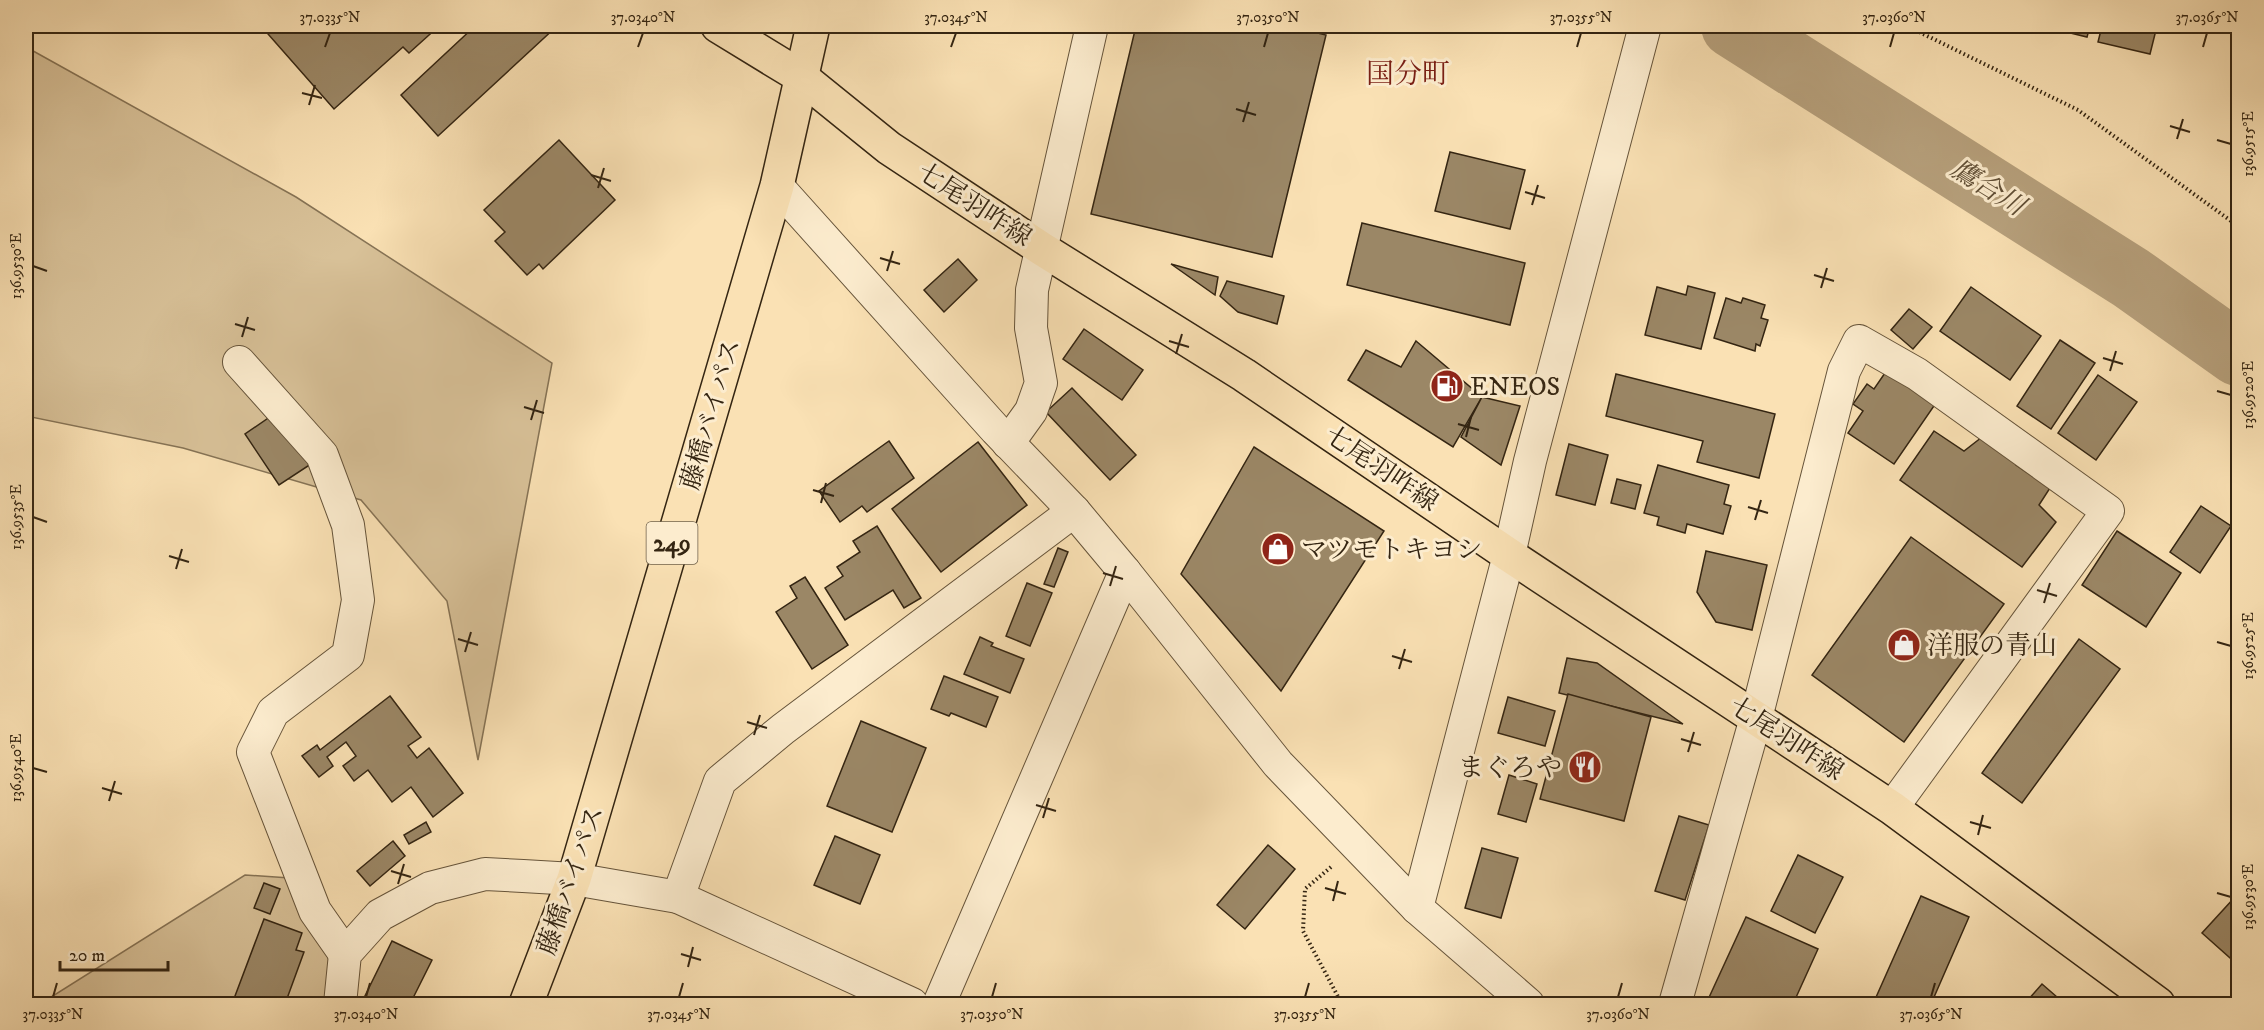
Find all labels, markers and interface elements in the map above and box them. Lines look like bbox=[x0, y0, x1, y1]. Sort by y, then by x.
text: 37.0335°N bbox=[300, 8, 360, 27]
text: 37.0340°N bbox=[611, 8, 675, 27]
text: 37.0345°N bbox=[924, 8, 988, 27]
text: 37.0350°N bbox=[1236, 8, 1300, 27]
text: 37.0355°N bbox=[1550, 8, 1612, 27]
text: 37.0360°N bbox=[1862, 8, 1926, 27]
text: 37.0365°N bbox=[2175, 8, 2239, 27]
district label: 国分町 bbox=[1366, 57, 1450, 92]
text: 136.9515°E bbox=[2239, 111, 2258, 177]
water label: 鷹合川 bbox=[1944, 152, 2033, 225]
street label: 七尾羽咋線 bbox=[911, 156, 1038, 255]
text: 136.9530°E bbox=[7, 232, 26, 299]
street label: 藤橋バイパス bbox=[674, 335, 749, 494]
text: 136.9520°E bbox=[2239, 360, 2258, 429]
fuel station icon: ENEOS bbox=[1429, 368, 1465, 404]
place label: ENEOS bbox=[1470, 371, 1560, 404]
street label: 七尾羽咋線 bbox=[1318, 419, 1444, 519]
text: 136.9535°E bbox=[7, 484, 26, 550]
road number: 249 bbox=[646, 522, 698, 564]
shop icon: マツモトキヨシ bbox=[1260, 531, 1296, 567]
place label: マツモトキヨシ bbox=[1301, 534, 1482, 567]
text: 136.9525°E bbox=[2239, 612, 2258, 680]
shop icon: 洋服の青山 bbox=[1886, 627, 1922, 663]
place label: 洋服の青山 bbox=[1927, 630, 2057, 663]
street label: 七尾羽咋線 bbox=[1723, 690, 1850, 789]
text: 136.9540°E bbox=[7, 733, 26, 802]
restaurant icon: まぐろや bbox=[1567, 749, 1603, 785]
place label: まぐろや bbox=[1458, 752, 1562, 785]
street label: 藤橋バイパス bbox=[531, 802, 612, 959]
text: 136.9530°E bbox=[2239, 863, 2258, 930]
scale bar bbox=[60, 934, 168, 972]
text: 20 m bbox=[69, 945, 105, 967]
text: 37.0335°N bbox=[23, 1005, 83, 1024]
text: 37.0340°N bbox=[334, 1005, 398, 1024]
text: 37.0345°N bbox=[647, 1005, 711, 1024]
text: 37.0350°N bbox=[960, 1005, 1024, 1024]
text: 37.0355°N bbox=[1274, 1005, 1336, 1024]
text: 37.0360°N bbox=[1586, 1005, 1650, 1024]
text: 37.0365°N bbox=[1899, 1005, 1963, 1024]

